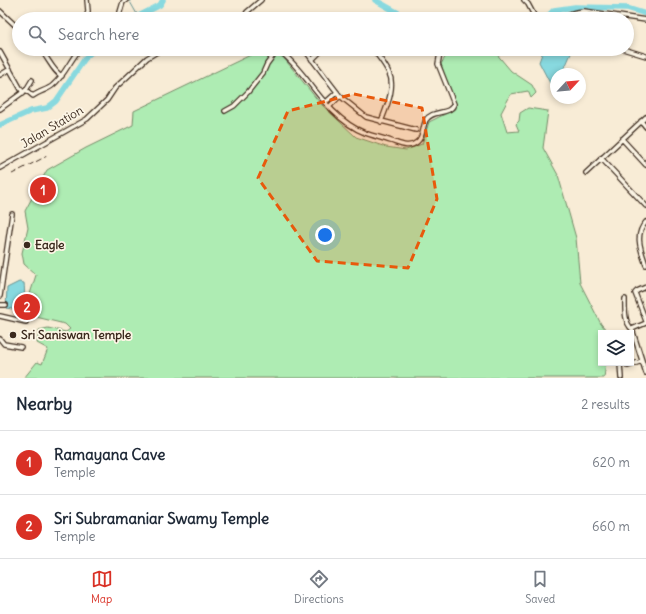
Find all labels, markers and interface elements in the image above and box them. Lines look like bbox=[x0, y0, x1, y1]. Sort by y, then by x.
search box bbox=[12, 12, 634, 56]
icon: search bbox=[26, 23, 48, 45]
text: Search here bbox=[58, 25, 139, 44]
north arrow bbox=[550, 68, 586, 104]
street label: Jalan Station bbox=[18, 102, 86, 151]
pin: 1 bbox=[30, 175, 56, 205]
your location bbox=[315, 225, 335, 245]
place label: Eagle bbox=[35, 237, 65, 253]
marker: Eagle bbox=[22, 240, 32, 250]
pin: 2 bbox=[14, 292, 40, 322]
place label: Sri Saniswan Temple bbox=[21, 327, 132, 343]
marker: Sri Saniswan Temple bbox=[8, 330, 18, 340]
map controls bbox=[598, 330, 634, 366]
button: layers bbox=[598, 330, 634, 366]
text: Nearby bbox=[16, 393, 72, 415]
text: 2 results bbox=[581, 396, 630, 413]
text: Ramayana Cave bbox=[54, 445, 165, 464]
text: 1 bbox=[26, 454, 32, 471]
text: 620 m bbox=[592, 454, 630, 471]
text: Temple bbox=[54, 464, 96, 481]
text: Sri Subramaniar Swamy Temple bbox=[54, 509, 269, 528]
text: 2 bbox=[25, 518, 33, 535]
text: 660 m bbox=[592, 518, 630, 535]
text: Temple bbox=[54, 528, 96, 545]
tab: Map bbox=[91, 568, 113, 606]
tab: Directions bbox=[294, 568, 344, 606]
tab: Saved bbox=[525, 568, 555, 606]

